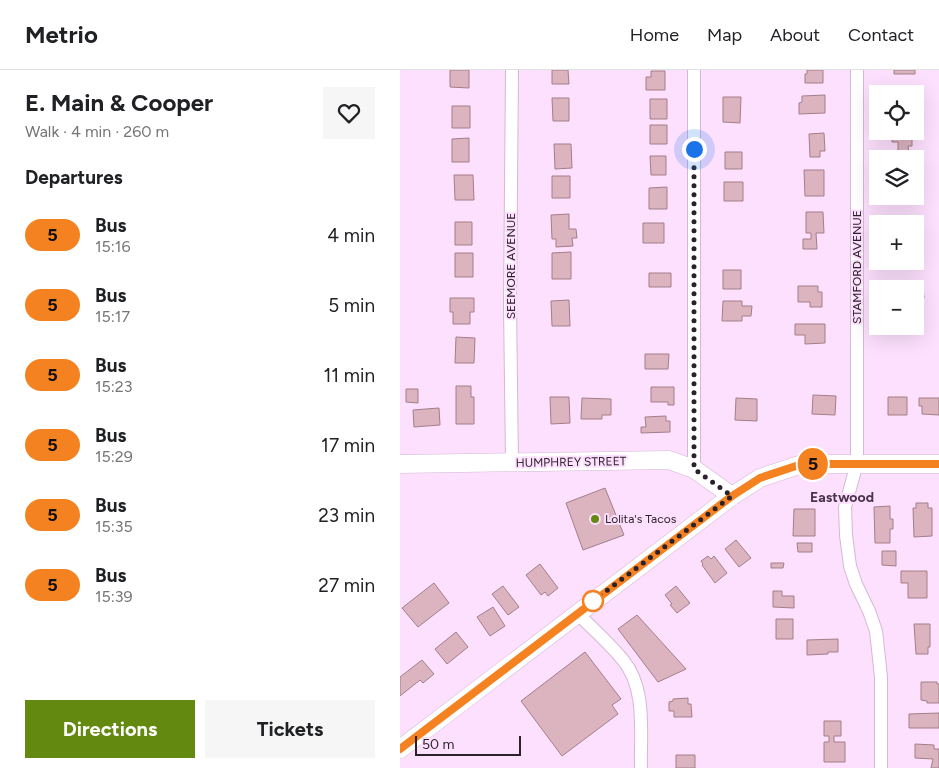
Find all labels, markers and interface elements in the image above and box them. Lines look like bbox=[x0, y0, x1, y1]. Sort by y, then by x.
text: Metrio bbox=[25, 20, 98, 49]
text: Home bbox=[630, 24, 679, 46]
text: Map bbox=[707, 24, 742, 46]
text: About bbox=[770, 24, 820, 46]
text: Contact bbox=[848, 24, 914, 46]
map controls bbox=[869, 85, 924, 335]
button: locate bbox=[869, 85, 924, 140]
button: heart bbox=[323, 87, 375, 139]
text: E. Main & Cooper bbox=[25, 88, 213, 117]
text: Walk · 4 min · 260 m bbox=[25, 122, 169, 141]
your location bbox=[682, 137, 707, 162]
button: layers bbox=[869, 150, 924, 205]
text: Departures bbox=[25, 166, 123, 189]
street label: STAMFORD AVENUE bbox=[850, 210, 864, 324]
street label: SEEMORE AVENUE bbox=[504, 213, 518, 319]
text: Bus bbox=[95, 214, 126, 237]
button: + bbox=[869, 215, 924, 270]
text: 5 bbox=[47, 224, 58, 246]
text: 4 min bbox=[327, 224, 375, 247]
text: 15:16 bbox=[95, 237, 131, 256]
button: − bbox=[869, 280, 924, 335]
text: Bus bbox=[95, 284, 126, 307]
text: 5 bbox=[47, 294, 58, 316]
text: 5 min bbox=[328, 294, 375, 317]
text: 15:17 bbox=[95, 307, 130, 326]
text: Bus bbox=[95, 354, 126, 377]
text: 5 bbox=[47, 364, 58, 386]
text: 11 min bbox=[323, 364, 375, 387]
text: 15:23 bbox=[95, 377, 133, 396]
text: Bus bbox=[95, 424, 126, 447]
text: 5 bbox=[47, 434, 58, 456]
text: 17 min bbox=[321, 434, 375, 457]
text: 15:29 bbox=[95, 447, 133, 466]
line badge: 5 bbox=[797, 448, 829, 480]
text: 5 bbox=[808, 453, 818, 475]
street label: HUMPHREY STREET bbox=[515, 454, 627, 470]
district label: Eastwood bbox=[810, 489, 874, 506]
text: Bus bbox=[95, 494, 126, 517]
text: 5 bbox=[47, 504, 58, 526]
text: 23 min bbox=[318, 504, 375, 527]
place label: Lolita's Tacos bbox=[605, 512, 677, 526]
marker: Lolita's Tacos bbox=[589, 513, 601, 525]
text: 15:35 bbox=[95, 517, 133, 536]
text: Bus bbox=[95, 564, 126, 587]
text: 5 bbox=[47, 574, 58, 596]
text: 27 min bbox=[318, 574, 375, 597]
text: 15:39 bbox=[95, 587, 133, 606]
unlabelled marker bbox=[582, 590, 604, 612]
button: Directions bbox=[25, 700, 195, 758]
button: Tickets bbox=[205, 700, 375, 758]
scale bar bbox=[415, 733, 521, 756]
text: 50 m bbox=[422, 736, 454, 753]

